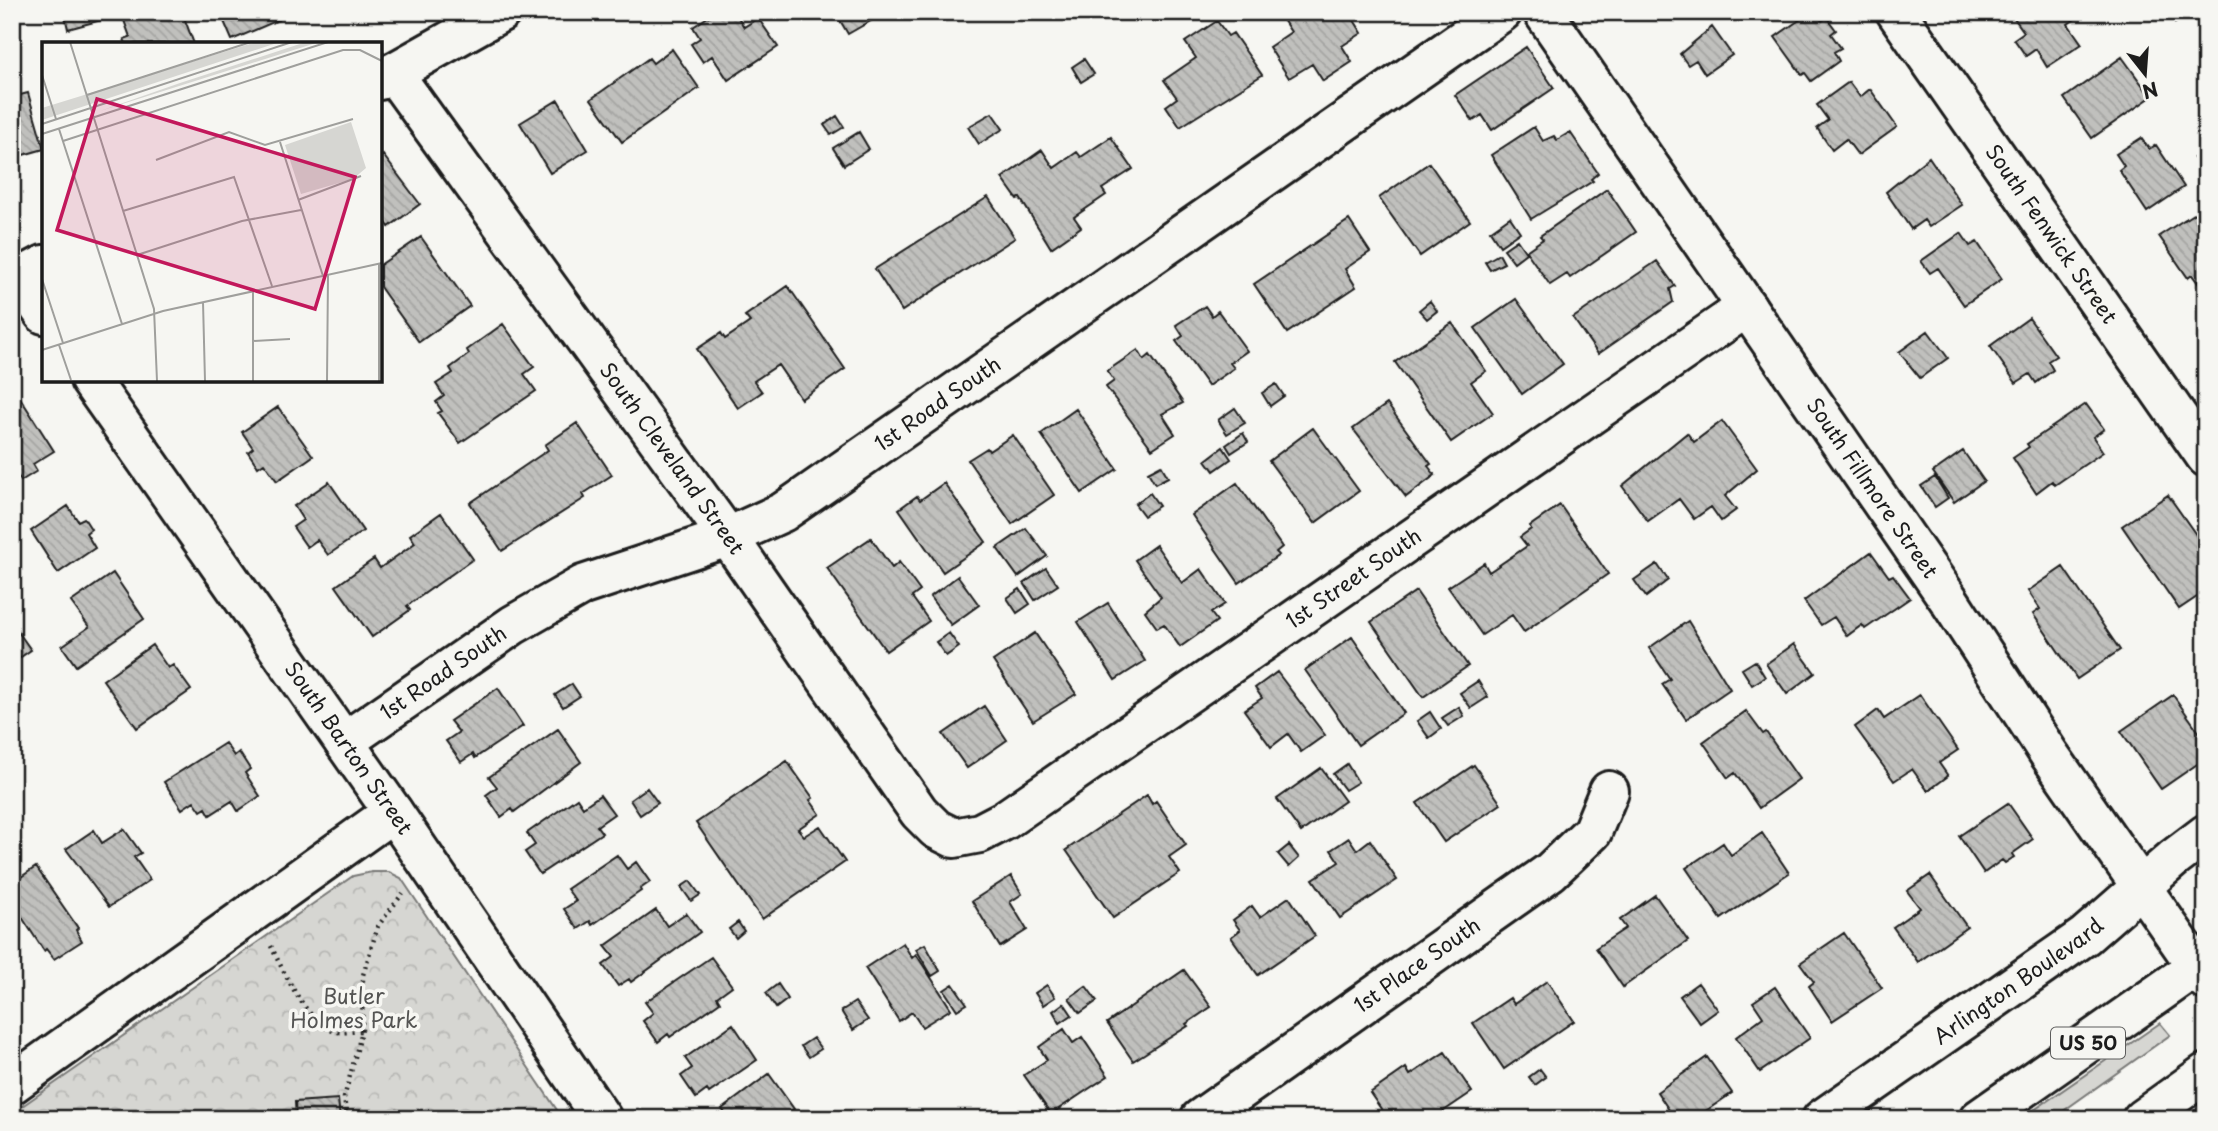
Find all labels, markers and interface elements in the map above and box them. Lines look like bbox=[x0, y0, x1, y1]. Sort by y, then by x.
north arrow bbox=[2110, 38, 2180, 108]
inset map bbox=[42, 42, 382, 382]
text: N bbox=[2139, 76, 2162, 107]
street label: South Fenwick Street bbox=[1979, 137, 2126, 330]
street label: 1st Road South bbox=[867, 347, 1007, 458]
street label: South Cleveland Street bbox=[593, 355, 753, 560]
street label: South Fillmore Street bbox=[1800, 391, 1947, 584]
street label: 1st Street South bbox=[1278, 519, 1427, 635]
street label: 1st Road South bbox=[372, 616, 512, 727]
street label: South Barton Street bbox=[278, 654, 422, 840]
street label: 1st Place South bbox=[1346, 908, 1486, 1020]
street label: Arlington Boulevard bbox=[1926, 909, 2110, 1051]
park label: Butler Holmes Park bbox=[290, 979, 418, 1035]
road number: US 50 bbox=[2051, 1028, 2125, 1058]

